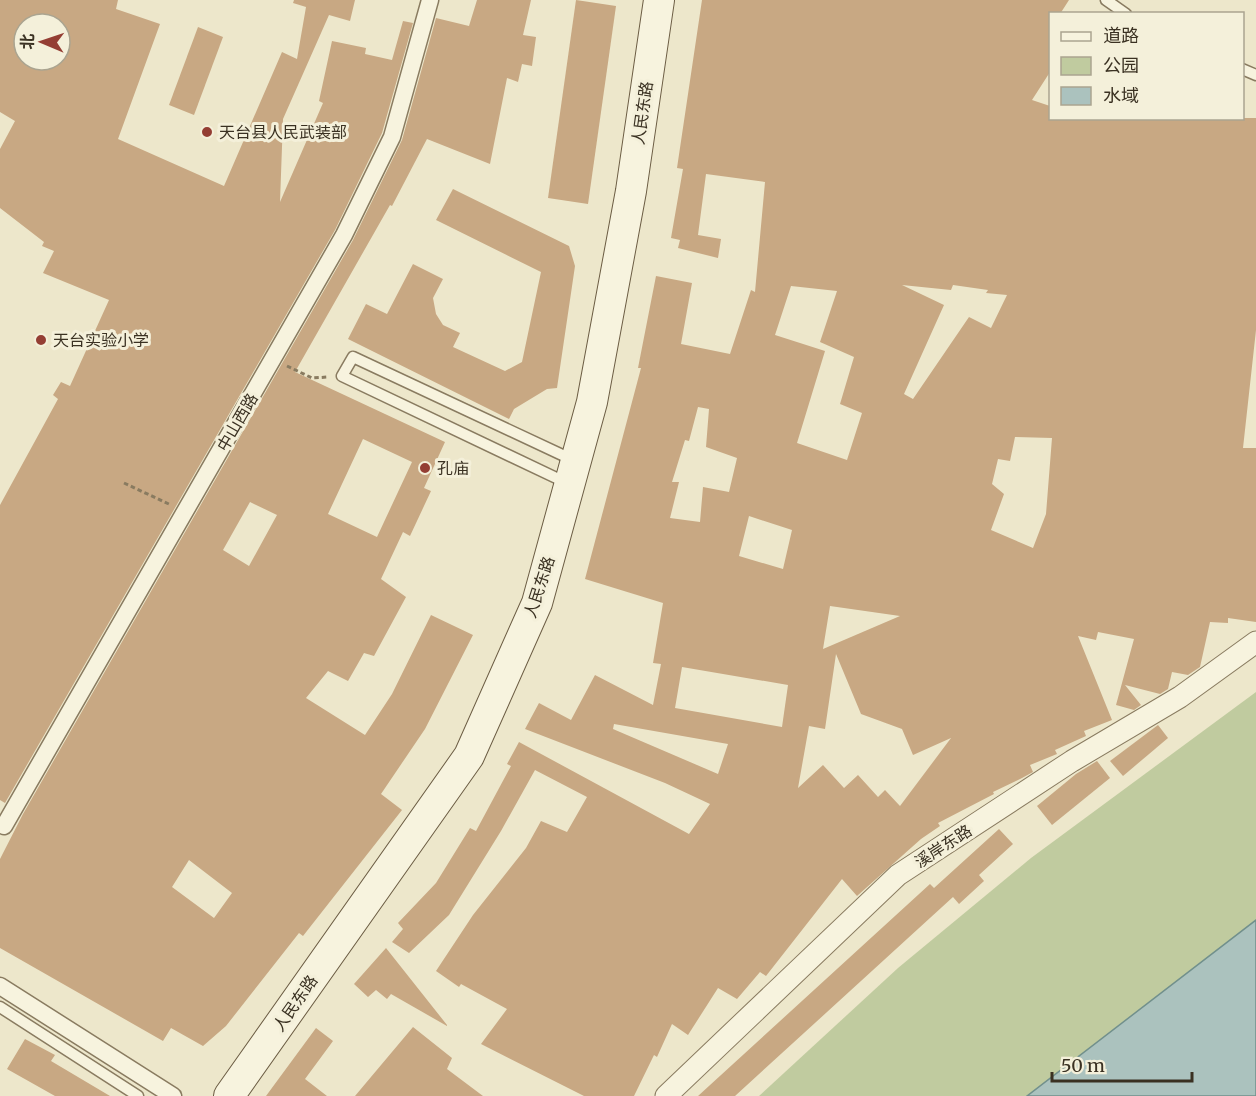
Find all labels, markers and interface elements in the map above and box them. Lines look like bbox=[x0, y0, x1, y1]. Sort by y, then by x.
north arrow bbox=[12, 12, 72, 72]
legend bbox=[1049, 12, 1244, 120]
text: 道路 bbox=[1103, 24, 1139, 47]
text: 北 bbox=[17, 33, 37, 50]
text: 公园 bbox=[1103, 54, 1139, 77]
street label: 人民东路 bbox=[628, 80, 656, 146]
text: 水域 bbox=[1103, 84, 1139, 107]
place label: 天台县人民武装部 bbox=[219, 122, 347, 142]
marker: 天台县人民武装部 bbox=[200, 125, 214, 139]
place label: 天台实验小学 bbox=[53, 330, 149, 350]
marker: 天台实验小学 bbox=[34, 333, 48, 347]
street label: 中山西路 bbox=[212, 389, 262, 455]
place label: 孔庙 bbox=[437, 458, 469, 478]
marker: 孔庙 bbox=[418, 461, 432, 475]
street label: 人民东路 bbox=[520, 553, 558, 621]
street label: 溪岸东路 bbox=[911, 820, 975, 872]
street label: 人民东路 bbox=[268, 971, 322, 1035]
scale bar bbox=[1052, 1045, 1192, 1083]
text: 50 m bbox=[1061, 1054, 1105, 1077]

